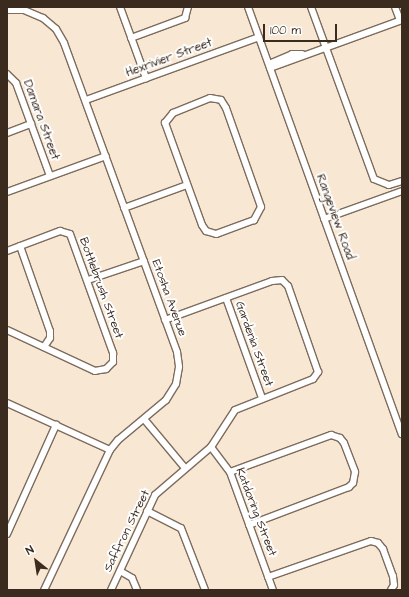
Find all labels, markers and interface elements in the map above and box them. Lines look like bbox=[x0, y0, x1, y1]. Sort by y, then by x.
scale bar bbox=[265, 16, 339, 42]
text: 100 m bbox=[270, 22, 301, 39]
street label: Hexrivier Street bbox=[124, 36, 214, 80]
street label: Damara Street bbox=[20, 78, 62, 162]
street label: Rangeview Road bbox=[313, 172, 357, 262]
street label: Bottlebrush Street bbox=[76, 235, 126, 341]
street label: Etosha Avenue bbox=[148, 258, 190, 338]
street label: Gardenia Street bbox=[232, 300, 276, 388]
street label: Katdoring Street bbox=[233, 466, 279, 558]
street label: Saffron Street bbox=[101, 488, 153, 574]
north arrow bbox=[16, 541, 56, 581]
text: N bbox=[23, 542, 36, 558]

